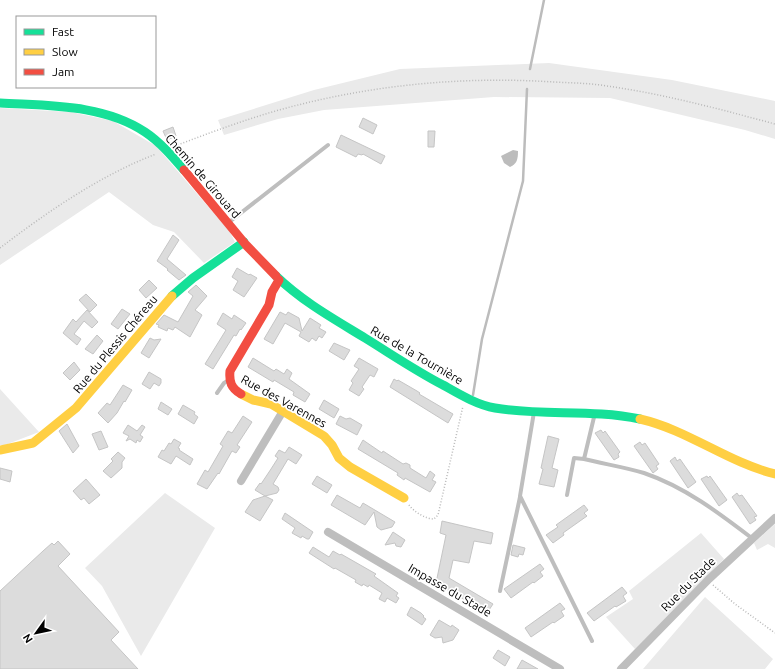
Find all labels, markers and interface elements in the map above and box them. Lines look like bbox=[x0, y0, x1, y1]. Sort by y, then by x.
legend bbox=[16, 16, 156, 88]
text: Fast bbox=[52, 25, 74, 38]
text: Slow bbox=[52, 45, 78, 58]
text: Jam bbox=[52, 65, 74, 78]
street label: Chemin de Girouard bbox=[163, 131, 243, 221]
street label: Rue du Plessis Chéreau bbox=[70, 292, 160, 396]
street label: Rue de la Tournière bbox=[369, 323, 465, 387]
street label: Rue des Varennes bbox=[239, 372, 329, 430]
street label: Rue du Stade bbox=[658, 554, 718, 614]
street label: Impasse du Stade bbox=[406, 561, 494, 619]
north arrow bbox=[16, 613, 56, 653]
text: N bbox=[20, 632, 35, 645]

